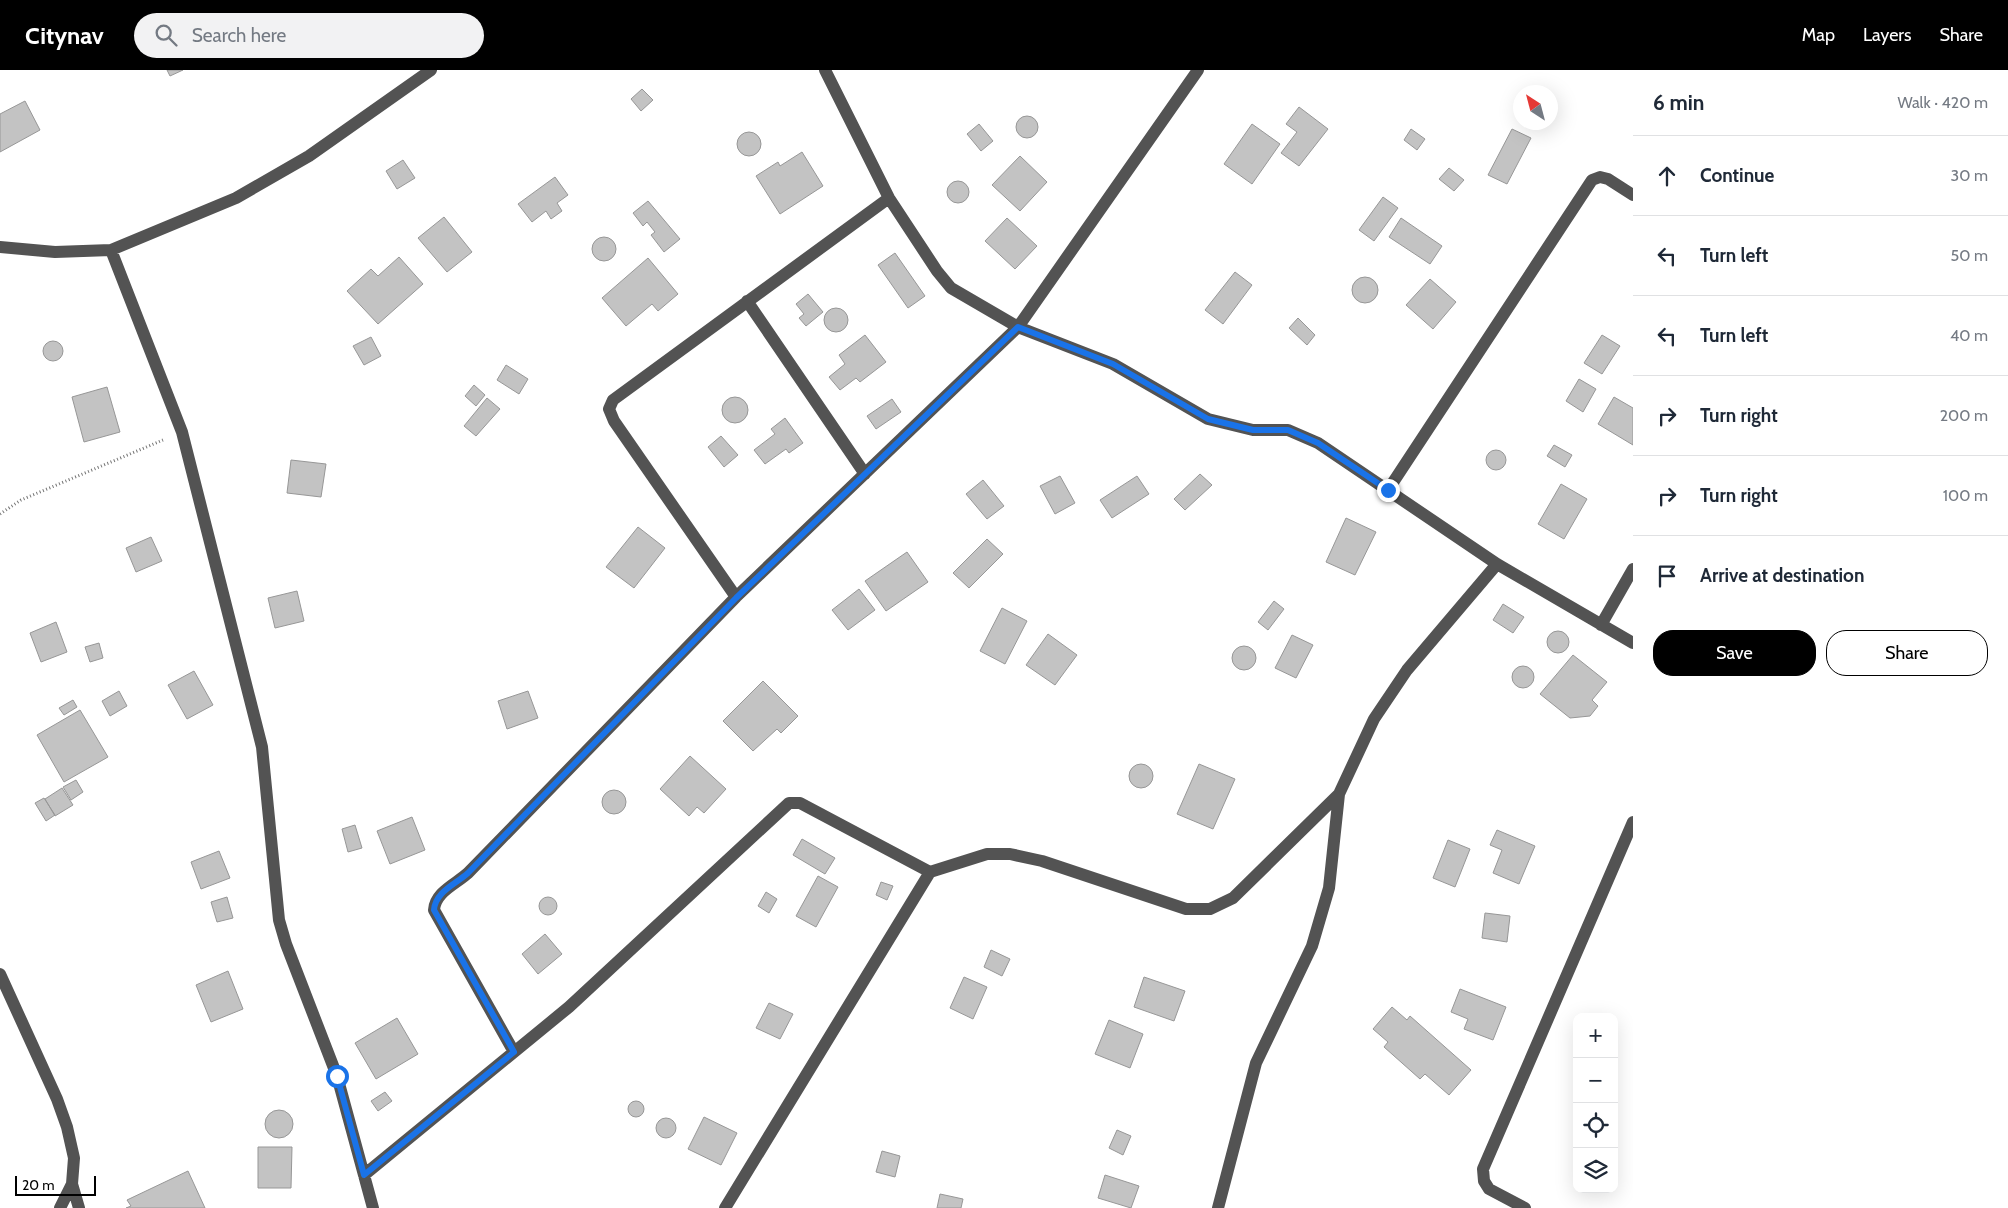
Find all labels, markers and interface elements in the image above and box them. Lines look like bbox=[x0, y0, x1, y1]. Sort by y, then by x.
search box bbox=[134, 13, 484, 58]
text: Citynav bbox=[25, 21, 104, 50]
icon: search bbox=[152, 21, 180, 49]
text: Search here bbox=[192, 24, 286, 47]
text: Map bbox=[1802, 24, 1835, 46]
text: Layers bbox=[1863, 24, 1912, 46]
text: Share bbox=[1940, 24, 1983, 46]
north arrow bbox=[1513, 85, 1558, 130]
text: 6 min bbox=[1653, 90, 1704, 115]
text: Walk · 420 m bbox=[1897, 93, 1988, 112]
icon: ahead bbox=[1653, 162, 1681, 190]
text: Continue bbox=[1700, 164, 1774, 187]
text: 30 m bbox=[1951, 166, 1988, 185]
icon: left bbox=[1653, 242, 1681, 270]
text: Turn left bbox=[1700, 244, 1768, 267]
text: 50 m bbox=[1951, 246, 1988, 265]
icon: left bbox=[1653, 322, 1681, 350]
text: Turn left bbox=[1700, 324, 1768, 347]
text: 40 m bbox=[1950, 326, 1988, 345]
icon: right bbox=[1653, 402, 1681, 430]
text: Turn right bbox=[1700, 404, 1778, 427]
text: 200 m bbox=[1940, 406, 1988, 425]
route end bbox=[1377, 479, 1400, 502]
icon: right bbox=[1653, 482, 1681, 510]
text: Turn right bbox=[1700, 484, 1778, 507]
text: 100 m bbox=[1943, 486, 1988, 505]
icon: arrive bbox=[1653, 562, 1681, 590]
text: Arrive at destination bbox=[1700, 564, 1864, 587]
button: Save bbox=[1653, 630, 1816, 676]
button: Share bbox=[1826, 630, 1988, 676]
map controls bbox=[1573, 1013, 1618, 1193]
button: + bbox=[1573, 1013, 1618, 1058]
button: − bbox=[1573, 1058, 1618, 1103]
route start bbox=[326, 1065, 349, 1088]
button: locate bbox=[1573, 1103, 1618, 1148]
button: layers bbox=[1573, 1148, 1618, 1193]
scale bar bbox=[15, 1173, 96, 1196]
text: 20 m bbox=[22, 1176, 55, 1194]

